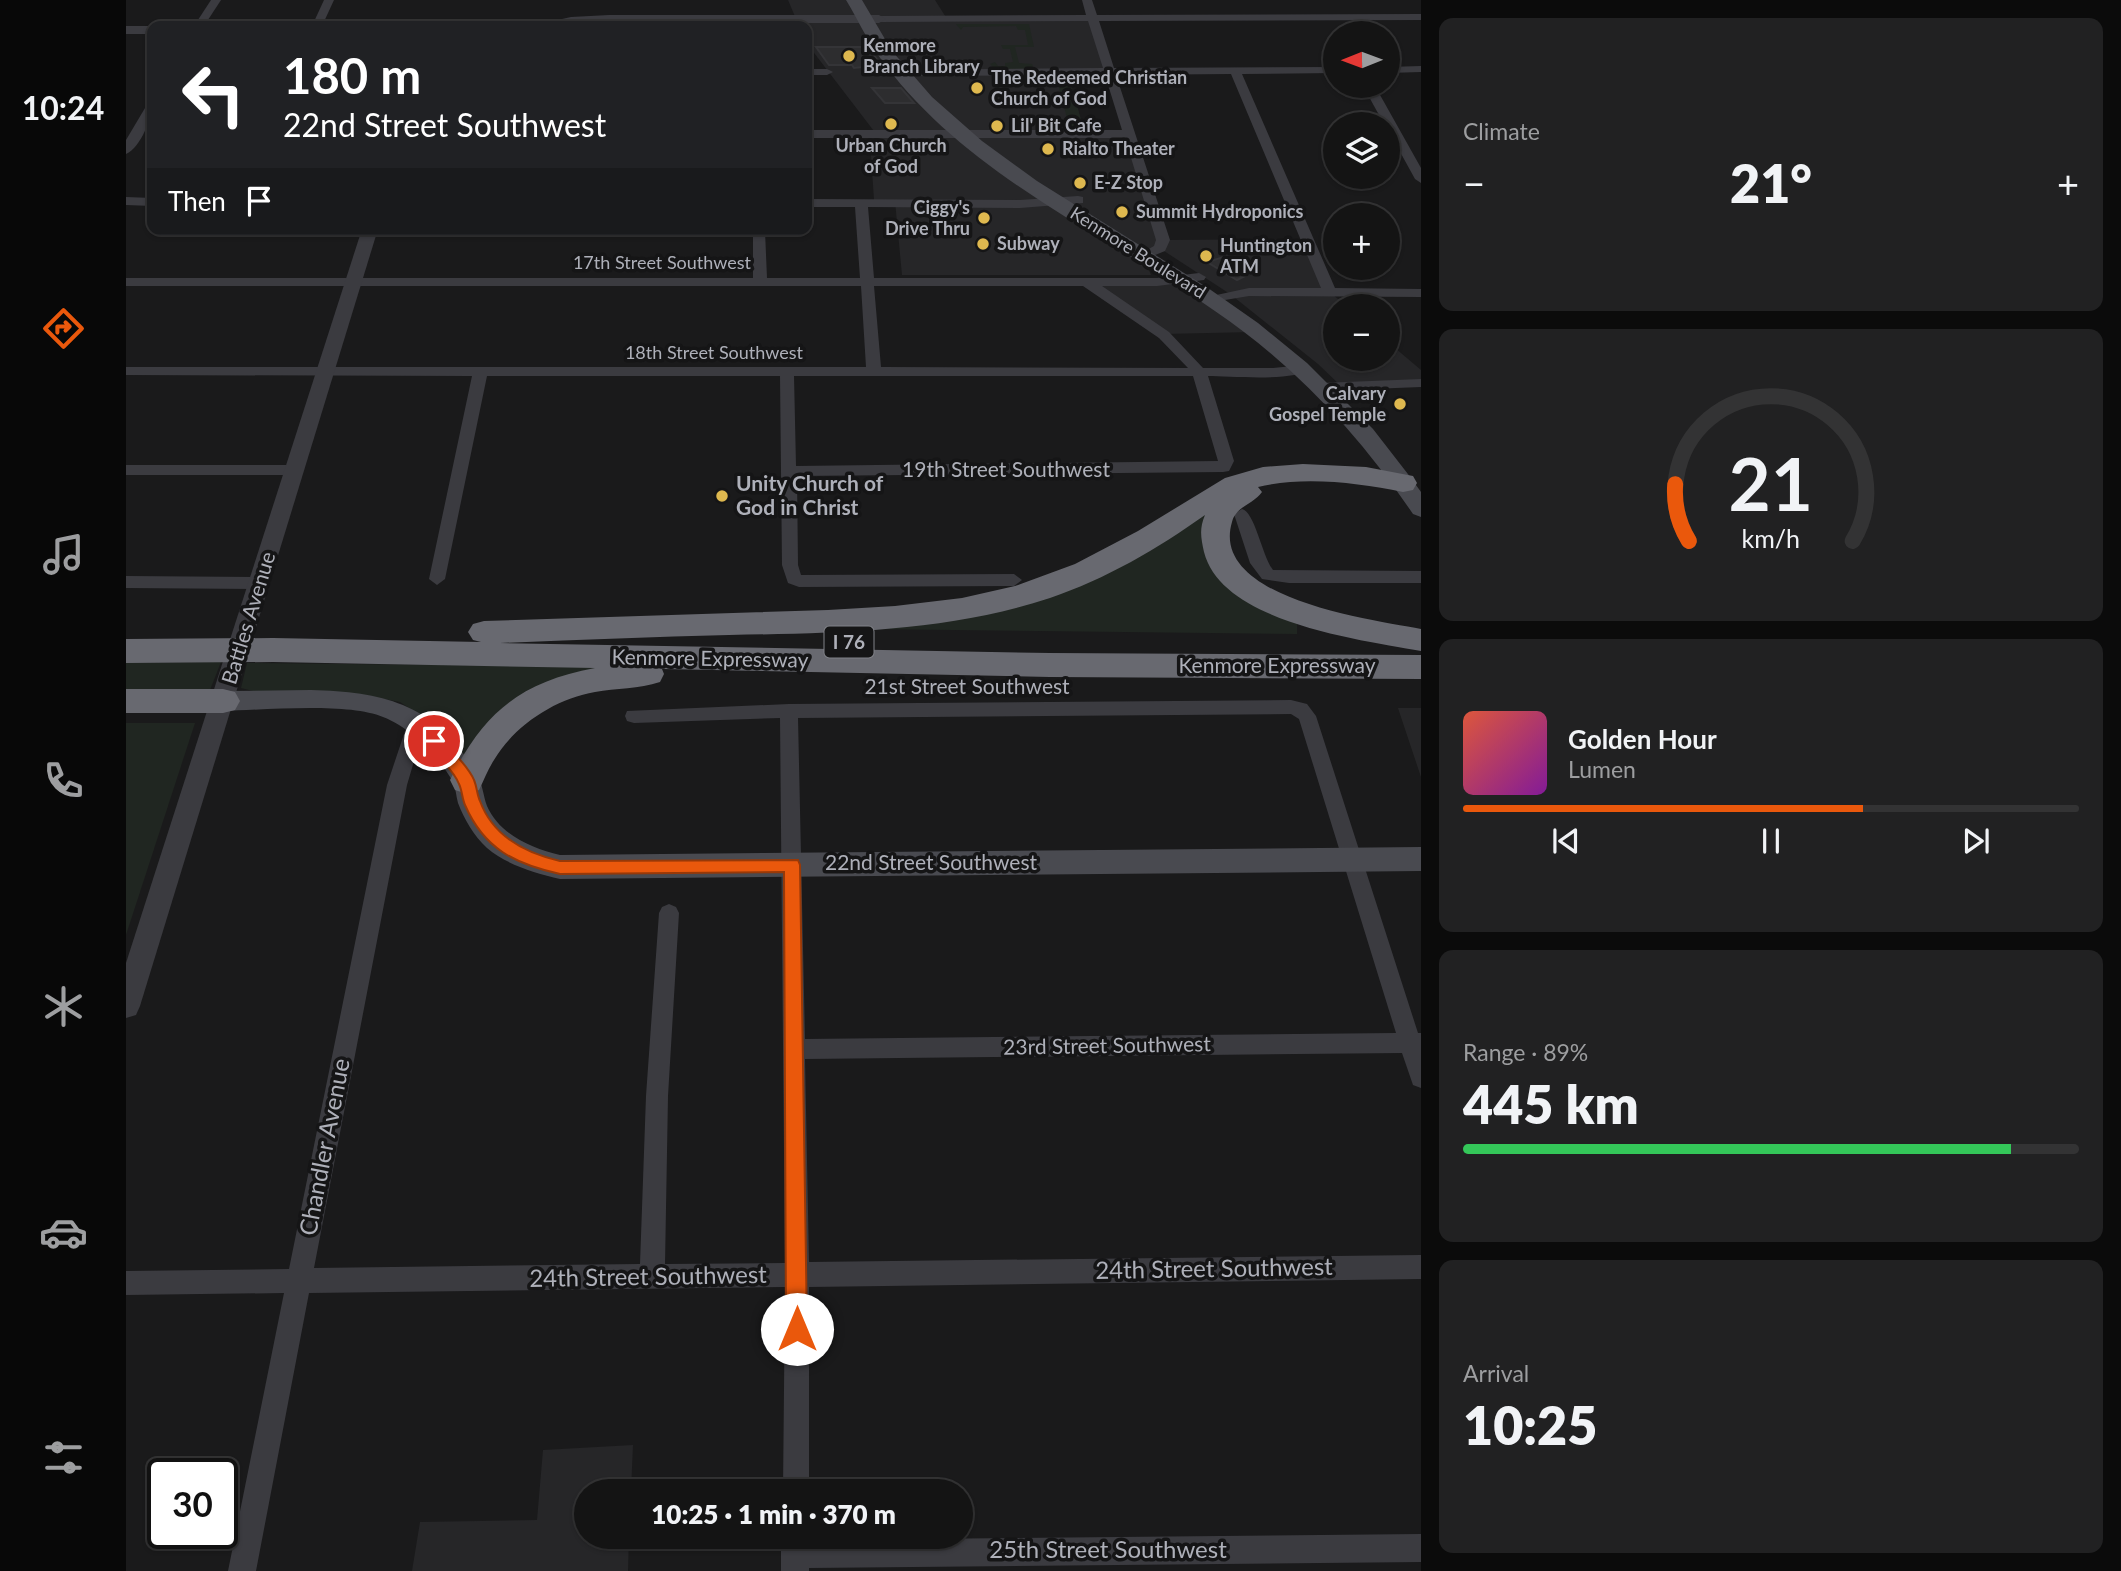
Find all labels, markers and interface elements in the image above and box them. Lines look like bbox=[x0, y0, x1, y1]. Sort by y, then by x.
north arrow bbox=[1323, 21, 1400, 98]
map controls bbox=[1323, 21, 1400, 371]
place label: Kenmore Branch Library bbox=[863, 34, 980, 77]
text: 180 m bbox=[283, 46, 421, 104]
marker: Kenmore Branch Library bbox=[841, 48, 857, 64]
icon: left bbox=[168, 49, 259, 140]
place label: The Redeemed Christian Church of God bbox=[991, 66, 1187, 109]
marker: The Redeemed Christian Church of God bbox=[969, 80, 985, 96]
text: 10:24 bbox=[22, 88, 104, 127]
text: 22nd Street Southwest bbox=[283, 105, 606, 144]
button: layers bbox=[1323, 112, 1400, 189]
place label: Lil' Bit Cafe bbox=[1011, 114, 1102, 136]
marker: Urban Church of God bbox=[883, 116, 899, 132]
text: Climate bbox=[1463, 117, 1540, 145]
marker: Lil' Bit Cafe bbox=[989, 118, 1005, 134]
place label: Urban Church of God bbox=[835, 134, 947, 177]
place label: Rialto Theater bbox=[1062, 137, 1175, 159]
marker: Rialto Theater bbox=[1040, 141, 1056, 157]
text: 21° bbox=[1730, 152, 1812, 214]
text: − bbox=[1463, 160, 1485, 206]
text: + bbox=[2057, 160, 2079, 206]
place label: E-Z Stop bbox=[1094, 171, 1163, 193]
marker: E-Z Stop bbox=[1072, 175, 1088, 191]
icon: arrive bbox=[240, 182, 278, 220]
text: Then bbox=[168, 185, 226, 217]
place label: Ciggy's Drive Thru bbox=[885, 196, 970, 239]
place label: Summit Hydroponics bbox=[1136, 200, 1304, 222]
street label: Kenmore Boulevard bbox=[1067, 202, 1210, 303]
button: + bbox=[1323, 203, 1400, 280]
marker: Summit Hydroponics bbox=[1114, 204, 1130, 220]
marker: Ciggy's Drive Thru bbox=[976, 210, 992, 226]
place label: Subway bbox=[997, 232, 1060, 254]
place label: Huntington ATM bbox=[1219, 234, 1312, 277]
marker: Subway bbox=[975, 236, 991, 252]
marker: Huntington ATM bbox=[1198, 248, 1214, 264]
street label: 17th Street Southwest bbox=[573, 251, 752, 273]
button: − bbox=[1323, 294, 1400, 371]
icon: directions bbox=[39, 304, 88, 353]
street label: 18th Street Southwest bbox=[625, 341, 804, 363]
place label: Calvary Gospel Temple bbox=[1269, 382, 1387, 425]
marker: Calvary Gospel Temple bbox=[1392, 396, 1408, 412]
text: 21 bbox=[1729, 439, 1813, 527]
street label: 19th Street Southwest bbox=[902, 456, 1110, 481]
place label: Unity Church of God in Christ bbox=[736, 470, 884, 519]
marker: Unity Church of God in Christ bbox=[714, 488, 730, 504]
text: km/h bbox=[1742, 523, 1800, 553]
icon: music bbox=[39, 530, 88, 579]
street label: Battles Avenue bbox=[216, 548, 280, 687]
road number: I 76 bbox=[824, 626, 874, 657]
street label: Kenmore Expressway bbox=[611, 643, 809, 672]
street label: Kenmore Expressway bbox=[1178, 652, 1376, 677]
street label: 21st Street Southwest bbox=[864, 673, 1070, 698]
pin bbox=[404, 711, 464, 771]
icon: arrive bbox=[415, 722, 453, 760]
text: Golden Hour bbox=[1568, 723, 1717, 755]
text: Lumen bbox=[1568, 755, 1636, 783]
icon: phone bbox=[39, 756, 88, 805]
icon: previous bbox=[1547, 822, 1585, 860]
icon: pause bbox=[1752, 822, 1790, 860]
icon: next bbox=[1957, 822, 1995, 860]
street label: 22nd Street Southwest bbox=[825, 849, 1038, 874]
icon: climate bbox=[39, 982, 88, 1031]
street label: 23rd Street Southwest bbox=[1003, 1030, 1211, 1059]
text: Range · 89% bbox=[1463, 1038, 1588, 1066]
street label: Chandler Avenue bbox=[292, 1056, 355, 1238]
text: 445 km bbox=[1463, 1073, 1639, 1135]
icon: car bbox=[39, 1208, 88, 1257]
street label: 24th Street Southwest bbox=[1095, 1251, 1333, 1284]
street label: 24th Street Southwest bbox=[529, 1259, 767, 1292]
position arrow bbox=[760, 1292, 834, 1366]
text: Arrival bbox=[1463, 1359, 1529, 1387]
text: 10:25 bbox=[1463, 1394, 1597, 1456]
icon: filters bbox=[39, 1433, 88, 1482]
speed limit sign: 30 bbox=[147, 1458, 238, 1549]
text: 10:25 · 1 min · 370 m bbox=[651, 1498, 896, 1530]
street label: 25th Street Southwest bbox=[989, 1534, 1227, 1563]

